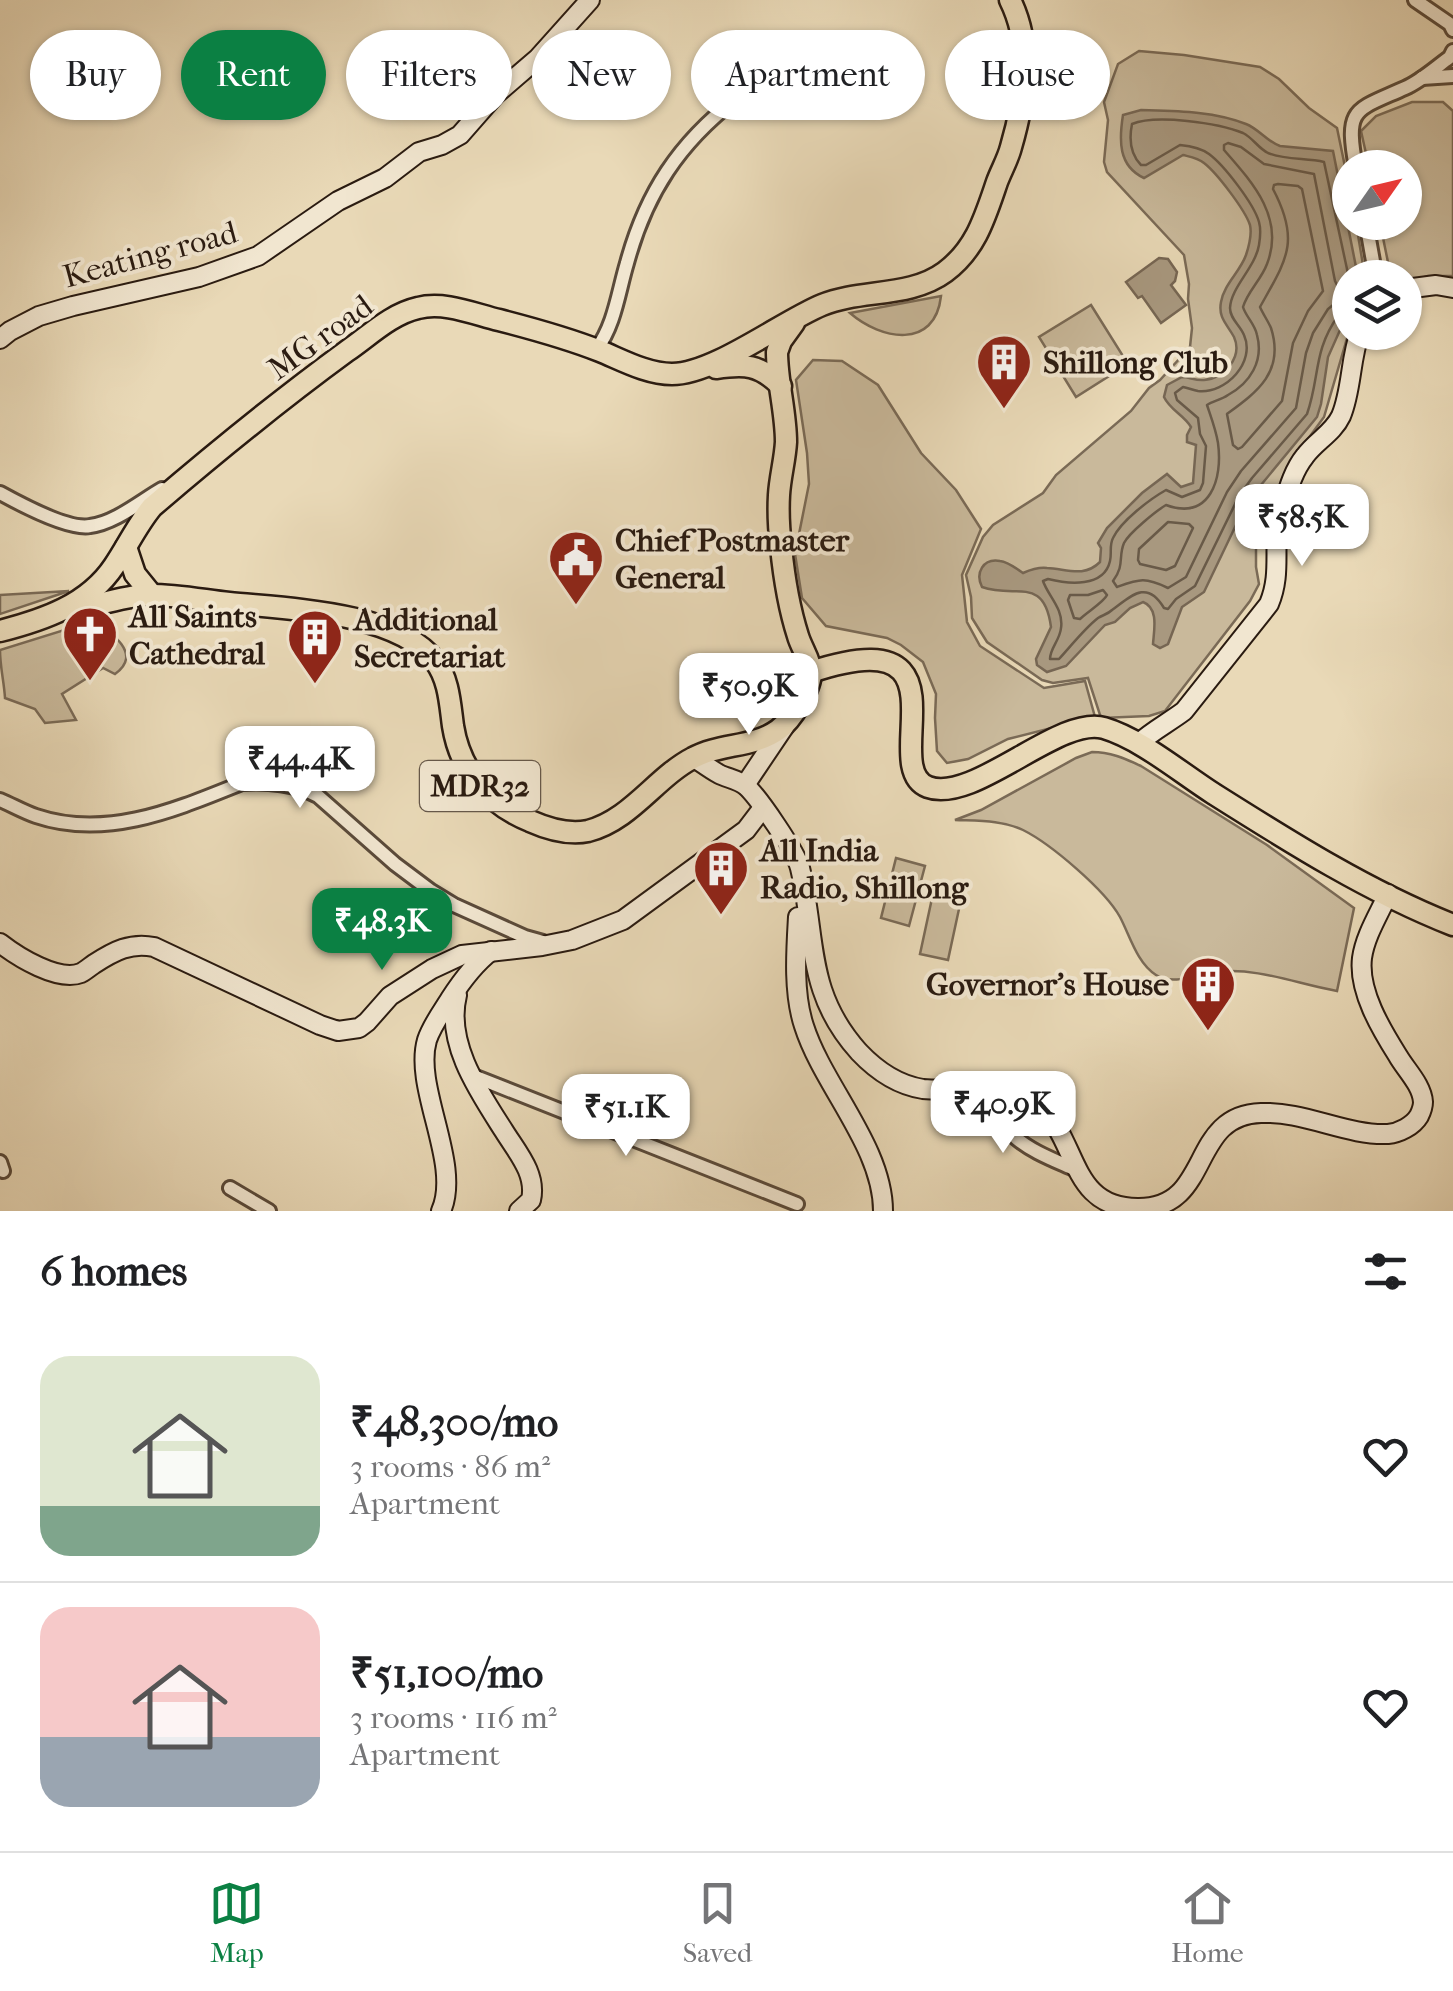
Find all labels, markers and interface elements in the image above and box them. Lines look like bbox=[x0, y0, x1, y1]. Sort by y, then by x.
chip: Buy bbox=[30, 30, 161, 120]
chip: Rent bbox=[181, 30, 326, 120]
chip: Filters bbox=[346, 30, 512, 120]
chip: New bbox=[532, 30, 671, 120]
chip: Apartment bbox=[691, 30, 925, 120]
chip: House bbox=[945, 30, 1110, 120]
north arrow bbox=[1332, 150, 1422, 240]
map controls bbox=[1332, 150, 1422, 350]
street label: Keating road bbox=[59, 213, 242, 295]
button: layers bbox=[1332, 260, 1422, 350]
street label: MG road bbox=[261, 287, 380, 388]
building icon: Shillong Club bbox=[974, 332, 1034, 411]
place label: Shillong Club bbox=[1043, 344, 1228, 381]
pin: ₹58.5K bbox=[1221, 484, 1383, 569]
text: ₹58.5K bbox=[1257, 498, 1347, 535]
place label: Chief Postmaster General bbox=[615, 522, 851, 596]
public building icon: Chief Postmaster General bbox=[546, 528, 606, 607]
place label: All Saints Cathedral bbox=[127, 598, 265, 672]
place label: Additional Secretariat bbox=[352, 601, 506, 675]
church icon: All Saints Cathedral bbox=[60, 604, 120, 683]
building icon: Additional Secretariat bbox=[285, 607, 345, 686]
pin: ₹50.9K bbox=[668, 653, 830, 738]
text: ₹50.9K bbox=[701, 667, 797, 704]
pin: ₹44.4K bbox=[219, 726, 381, 811]
text: ₹44.4K bbox=[247, 740, 353, 777]
road number: MDR32 bbox=[420, 761, 540, 811]
place label: All India Radio, Shillong bbox=[758, 832, 969, 906]
building icon: All India Radio, Shillong bbox=[691, 838, 751, 917]
pin: ₹48.3K bbox=[301, 888, 463, 973]
text: ₹48.3K bbox=[334, 902, 430, 939]
building icon: Governor's House bbox=[1178, 954, 1238, 1033]
place label: Governor's House bbox=[926, 966, 1169, 1003]
pin: ₹40.9K bbox=[922, 1071, 1084, 1156]
pin: ₹51.1K bbox=[545, 1074, 707, 1159]
text: ₹40.9K bbox=[953, 1085, 1053, 1122]
text: ₹51.1K bbox=[584, 1088, 668, 1125]
icon: filters bbox=[1358, 1244, 1413, 1299]
text: 6 homes bbox=[40, 1247, 187, 1296]
icon: home bbox=[120, 1396, 240, 1516]
text: ₹48,300/mo bbox=[350, 1398, 558, 1447]
icon: heart bbox=[1358, 1429, 1413, 1484]
text: 3 rooms · 86 m² bbox=[350, 1448, 550, 1485]
text: Apartment bbox=[350, 1485, 500, 1522]
icon: home bbox=[120, 1647, 240, 1767]
text: ₹51,100/mo bbox=[350, 1649, 543, 1698]
icon: heart bbox=[1358, 1680, 1413, 1735]
text: 3 rooms · 116 m² bbox=[350, 1699, 557, 1736]
text: Apartment bbox=[350, 1736, 500, 1773]
tab: Map bbox=[209, 1876, 264, 1969]
tab: Saved bbox=[683, 1876, 752, 1969]
tab: Home bbox=[1171, 1876, 1244, 1969]

